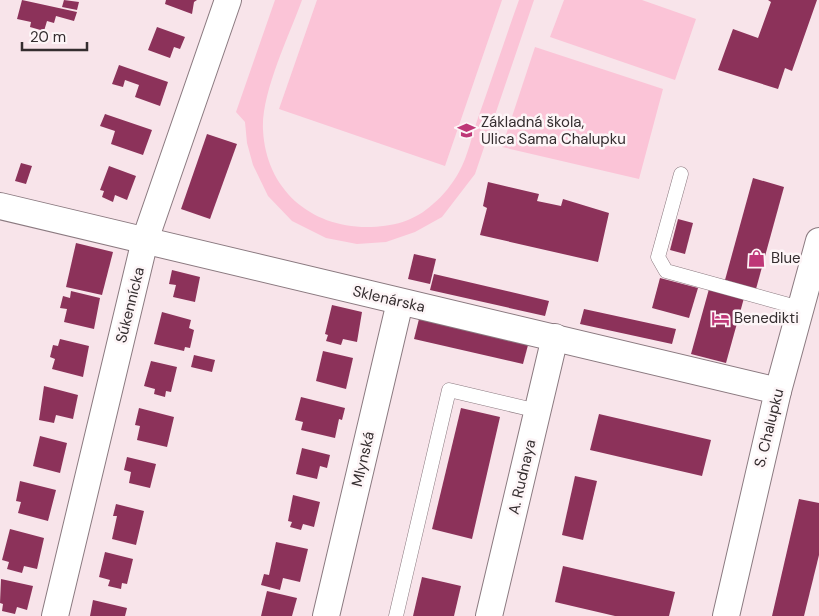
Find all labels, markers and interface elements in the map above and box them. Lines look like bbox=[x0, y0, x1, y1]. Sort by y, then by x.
scale bar bbox=[22, 20, 88, 52]
text: 20 m bbox=[30, 27, 66, 47]
place label: Základná škola, Ulica Sama Chalupku bbox=[481, 112, 626, 149]
school or university icon: Základná škola, Ulica Sama Chalupku bbox=[457, 121, 477, 141]
shop icon: Blue bbox=[747, 248, 767, 268]
place label: Blue bbox=[771, 248, 801, 268]
street label: Súkennícka bbox=[111, 265, 149, 345]
street label: Sklenárska bbox=[351, 281, 427, 317]
hotel icon: Benedikti bbox=[710, 308, 730, 328]
place label: Benedikti bbox=[734, 308, 799, 328]
street label: S. Chalupku bbox=[750, 386, 788, 470]
street label: Mlynská bbox=[347, 429, 379, 489]
street label: A. Rudnaya bbox=[504, 438, 540, 516]

